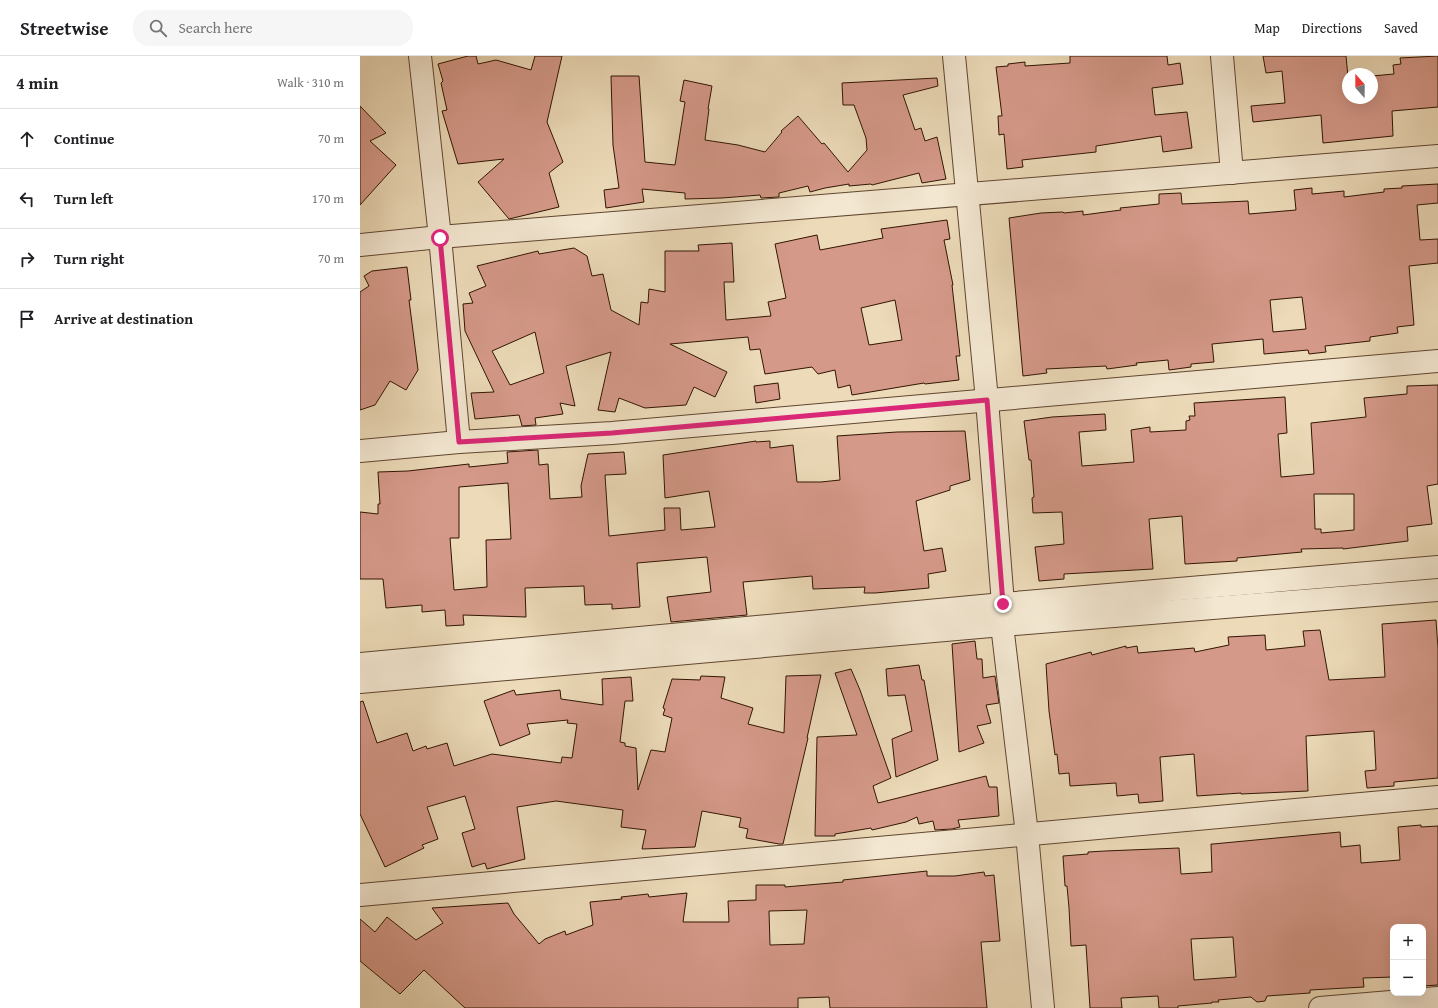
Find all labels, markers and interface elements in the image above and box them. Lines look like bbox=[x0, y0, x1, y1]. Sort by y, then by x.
search box bbox=[133, 10, 413, 46]
text: Streetwise bbox=[20, 14, 109, 42]
icon: search bbox=[147, 17, 169, 39]
text: Search here bbox=[179, 17, 253, 38]
text: Map bbox=[1254, 18, 1280, 38]
text: Directions bbox=[1302, 18, 1362, 38]
text: Saved bbox=[1384, 18, 1418, 38]
north arrow bbox=[1342, 68, 1378, 104]
text: 4 min bbox=[16, 70, 58, 95]
text: Walk · 310 m bbox=[277, 73, 344, 92]
icon: ahead bbox=[16, 128, 38, 150]
text: Continue bbox=[54, 128, 115, 149]
text: 70 m bbox=[318, 129, 344, 148]
icon: left bbox=[16, 188, 38, 210]
text: Turn left bbox=[54, 188, 113, 209]
text: 170 m bbox=[312, 189, 344, 208]
route start bbox=[431, 229, 449, 247]
icon: right bbox=[16, 248, 38, 270]
text: Turn right bbox=[54, 248, 125, 269]
text: 70 m bbox=[318, 249, 344, 268]
icon: arrive bbox=[16, 308, 38, 330]
text: Arrive at destination bbox=[54, 308, 193, 329]
route end bbox=[994, 595, 1012, 613]
map controls bbox=[1390, 924, 1426, 996]
button: + bbox=[1390, 924, 1426, 960]
button: − bbox=[1390, 960, 1426, 996]

